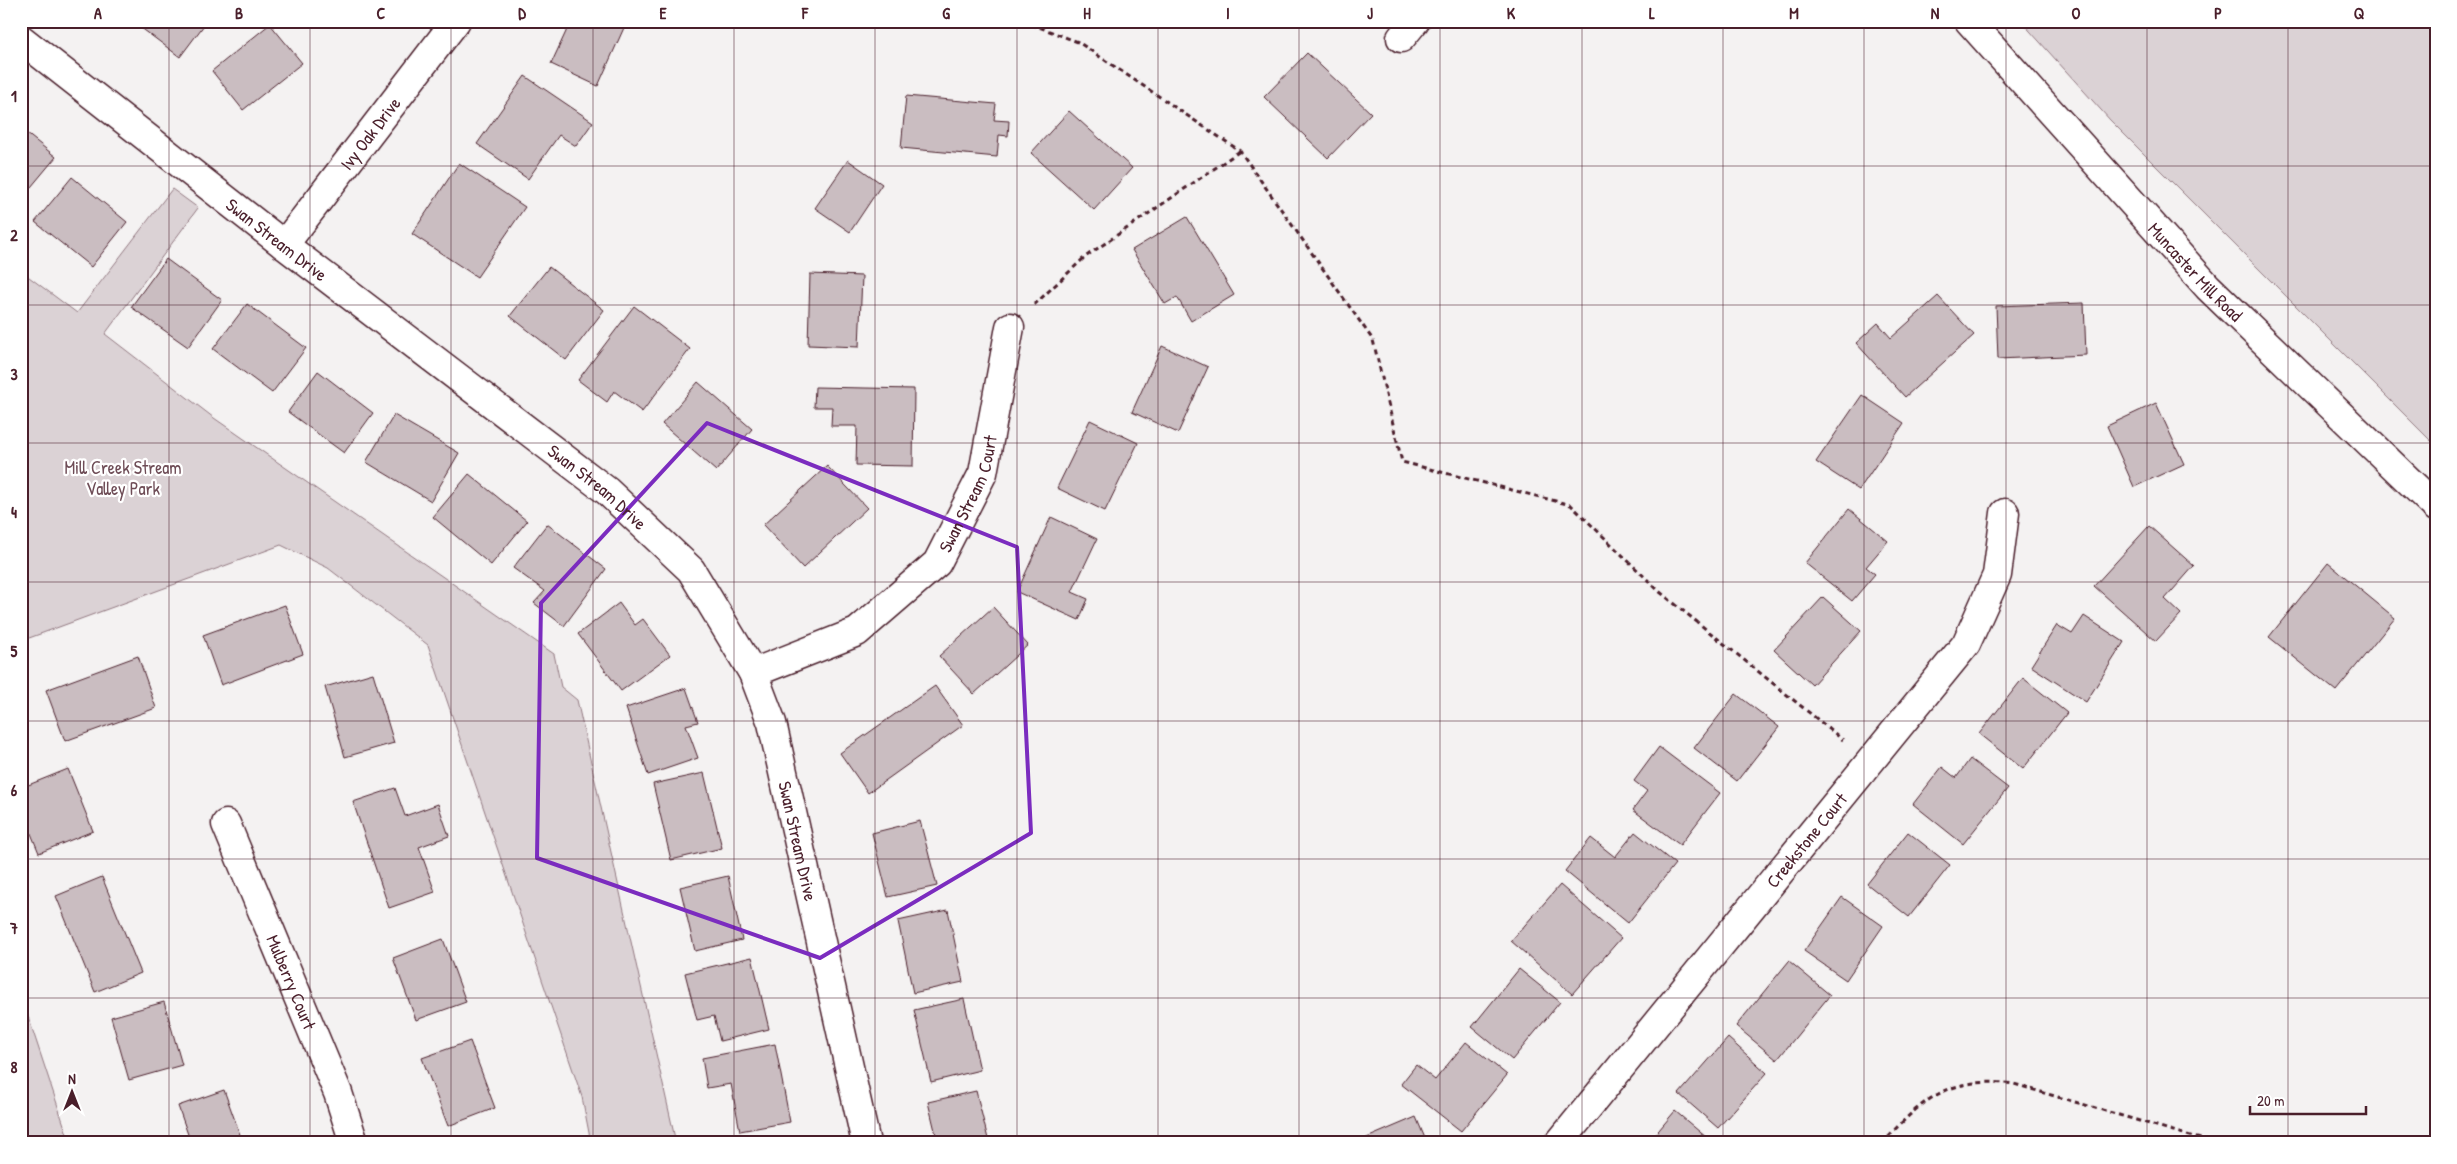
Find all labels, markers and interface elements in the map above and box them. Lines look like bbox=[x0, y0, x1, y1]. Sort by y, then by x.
text: A bbox=[94, 2, 102, 24]
text: B bbox=[235, 2, 243, 24]
text: C bbox=[377, 2, 386, 24]
text: D bbox=[518, 2, 526, 24]
text: E bbox=[659, 2, 667, 24]
text: F bbox=[801, 2, 809, 24]
text: G bbox=[942, 2, 950, 24]
text: H bbox=[1083, 2, 1091, 24]
text: I bbox=[1226, 2, 1230, 24]
text: J bbox=[1367, 2, 1373, 24]
text: K bbox=[1507, 2, 1516, 24]
text: L bbox=[1649, 2, 1655, 24]
text: M bbox=[1789, 2, 1799, 24]
text: N bbox=[1931, 2, 1940, 24]
text: O bbox=[2072, 2, 2081, 24]
text: P bbox=[2214, 2, 2222, 24]
text: Q bbox=[2354, 2, 2364, 24]
text: 1 bbox=[11, 85, 17, 107]
street label: Ivy Oak Drive bbox=[334, 92, 406, 175]
street label: Swan Stream Drive bbox=[221, 192, 333, 286]
street label: Muncaster Mill Road bbox=[2143, 217, 2249, 327]
text: 2 bbox=[10, 224, 18, 246]
text: 3 bbox=[10, 363, 18, 385]
street label: Swan Stream Court bbox=[932, 432, 1002, 556]
street label: Swan Stream Drive bbox=[543, 438, 653, 535]
park label: Mill Creek Stream Valley Park bbox=[64, 455, 182, 501]
text: 4 bbox=[11, 501, 17, 523]
text: 5 bbox=[11, 640, 18, 662]
text: 6 bbox=[11, 779, 18, 801]
street label: Swan Stream Drive bbox=[773, 779, 824, 903]
street label: Creekstone Court bbox=[1760, 787, 1853, 893]
text: 7 bbox=[9, 917, 18, 939]
street label: Mulberry Court bbox=[261, 931, 323, 1034]
text: 8 bbox=[11, 1056, 18, 1078]
north arrow bbox=[48, 1066, 98, 1116]
text: N bbox=[68, 1069, 76, 1088]
scale bar bbox=[2250, 1084, 2366, 1116]
text: 20 m bbox=[2257, 1090, 2284, 1111]

